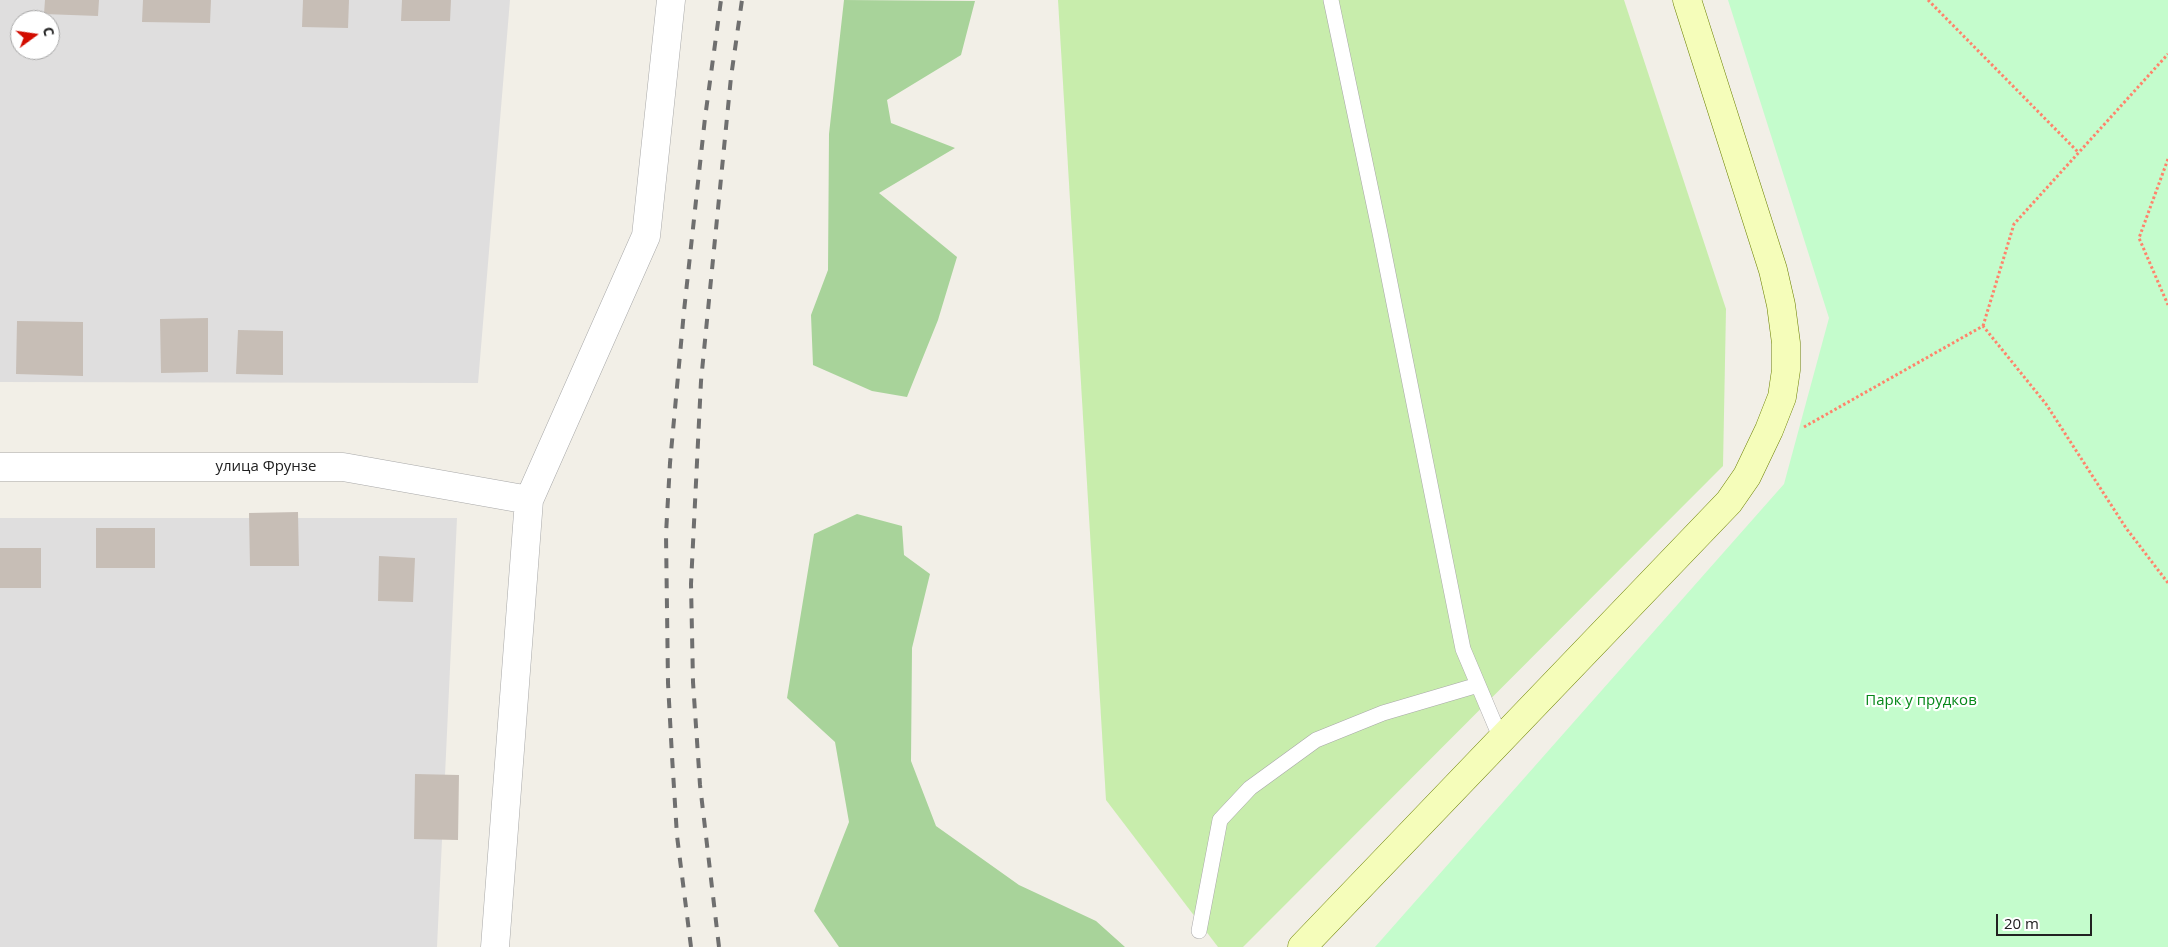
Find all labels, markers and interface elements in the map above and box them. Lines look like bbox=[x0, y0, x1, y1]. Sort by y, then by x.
north arrow bbox=[10, 10, 60, 60]
text: С bbox=[39, 25, 59, 38]
street label: улица Фрунзе bbox=[215, 458, 317, 476]
park label: Парк у прудков bbox=[1865, 692, 1977, 710]
scale bar bbox=[1998, 904, 2094, 936]
text: 20 m bbox=[2004, 913, 2039, 933]

